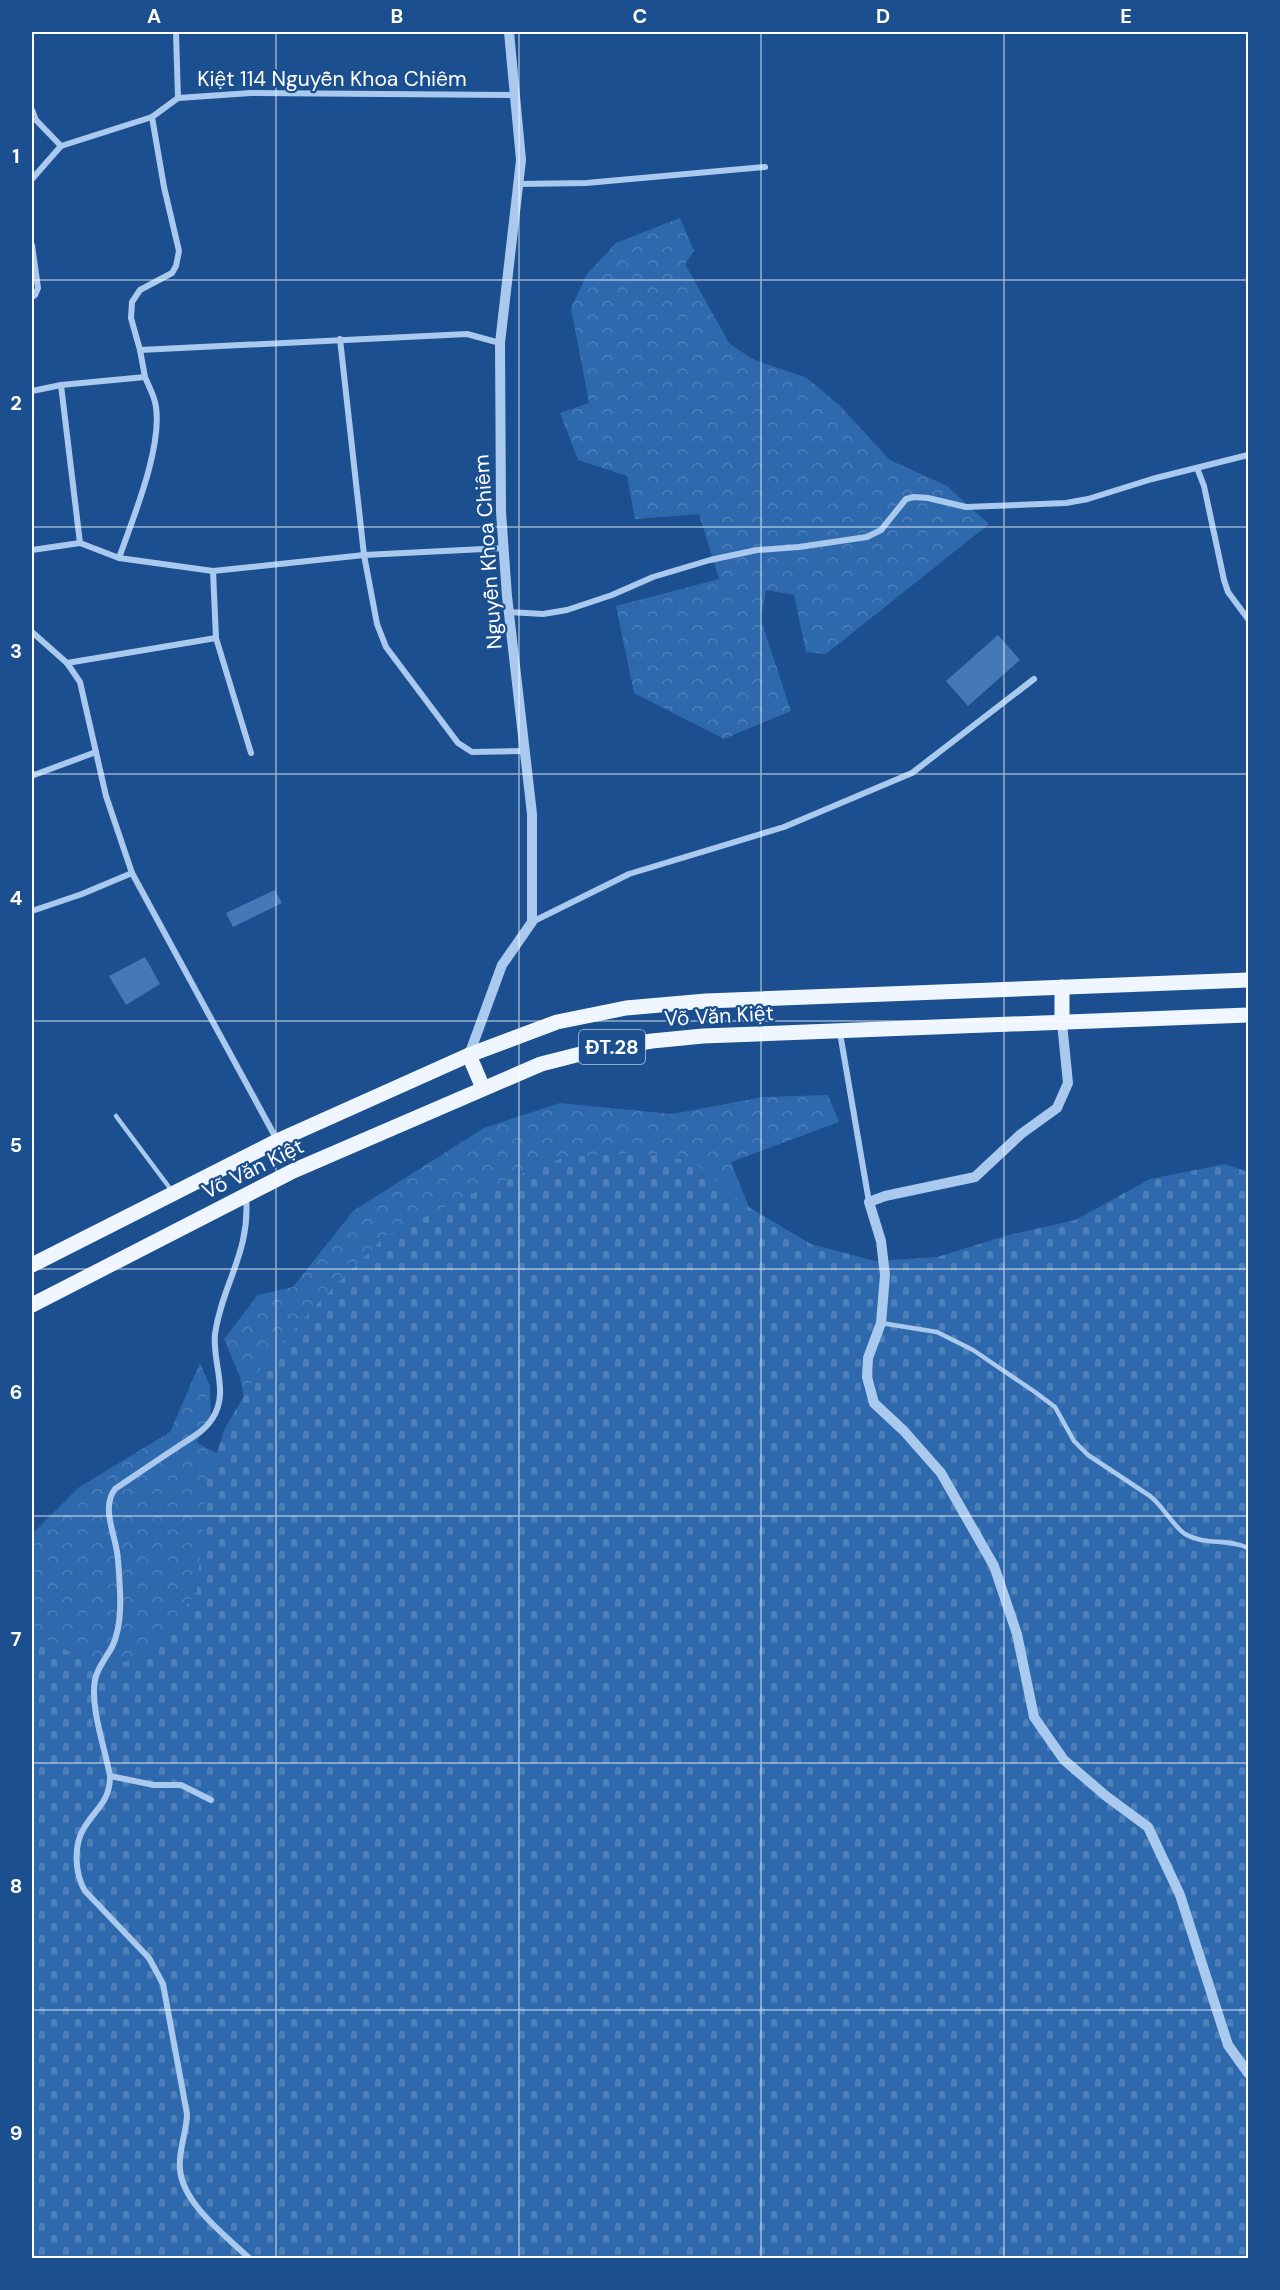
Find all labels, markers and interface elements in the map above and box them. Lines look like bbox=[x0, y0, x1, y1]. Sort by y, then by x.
text: A bbox=[147, 3, 161, 29]
text: B bbox=[391, 3, 403, 29]
text: C bbox=[633, 3, 647, 29]
text: D bbox=[876, 3, 890, 29]
text: E bbox=[1120, 3, 1132, 29]
street label: Kiệt 114 Nguyễn Khoa Chiêm bbox=[197, 65, 467, 93]
text: 1 bbox=[12, 143, 20, 169]
text: 2 bbox=[10, 390, 22, 416]
street label: Nguyễn Khoa Chiêm bbox=[467, 454, 509, 650]
text: 3 bbox=[10, 638, 22, 664]
text: 4 bbox=[10, 885, 23, 911]
street label: Võ Văn Kiệt bbox=[663, 999, 775, 1033]
road number: ĐT.28 bbox=[579, 1030, 645, 1064]
text: 5 bbox=[10, 1132, 22, 1158]
street label: Võ Văn Kiệt bbox=[197, 1132, 309, 1206]
text: 6 bbox=[10, 1379, 22, 1405]
text: 7 bbox=[11, 1626, 22, 1652]
text: 8 bbox=[10, 1873, 22, 1899]
text: 9 bbox=[10, 2120, 22, 2146]

